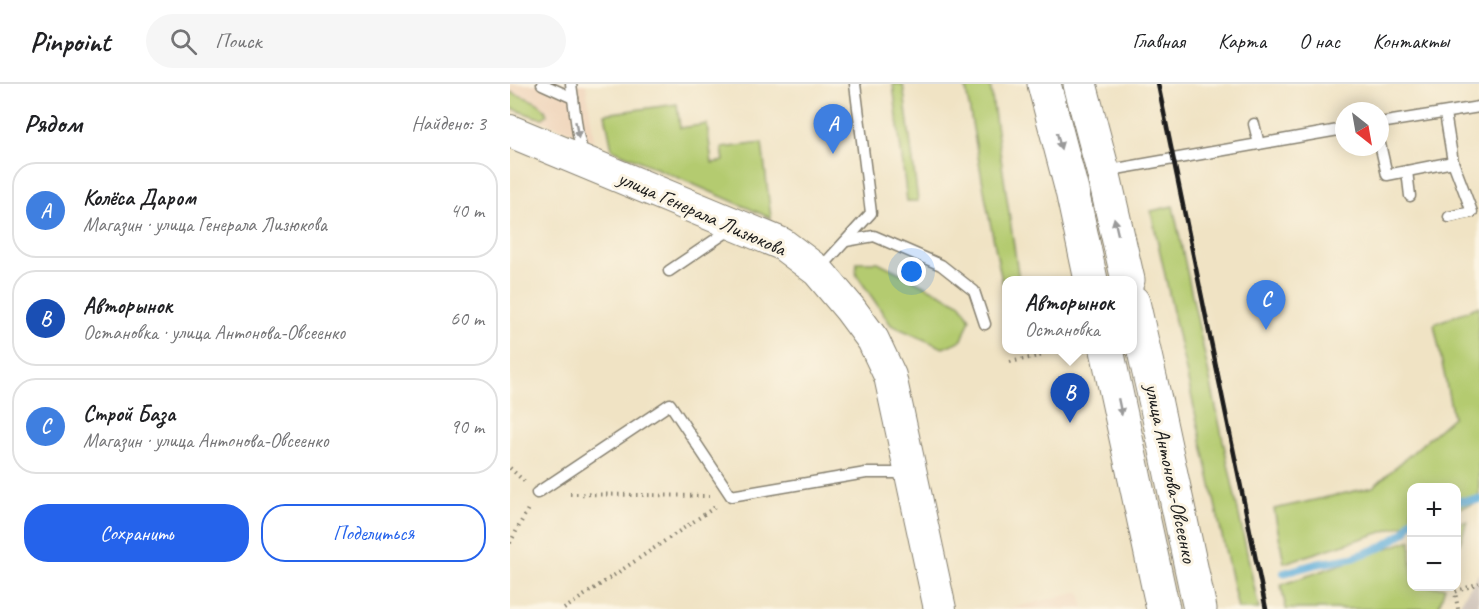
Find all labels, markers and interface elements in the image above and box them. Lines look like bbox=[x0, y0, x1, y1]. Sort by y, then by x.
search box bbox=[146, 14, 566, 68]
text: Pinpoint bbox=[30, 24, 110, 59]
icon: search bbox=[167, 25, 200, 58]
text: Поиск bbox=[215, 27, 262, 55]
text: Главная bbox=[1132, 28, 1185, 54]
text: Карта bbox=[1218, 28, 1266, 54]
text: О нас bbox=[1299, 28, 1340, 54]
text: Контакты bbox=[1373, 28, 1449, 54]
north arrow bbox=[1335, 102, 1389, 156]
pin: A bbox=[814, 104, 852, 154]
text: Рядом bbox=[24, 107, 82, 140]
text: Найдено: 3 bbox=[411, 111, 486, 136]
one-way arrow bbox=[573, 121, 582, 140]
one-way arrow bbox=[1054, 131, 1064, 150]
street label: улица Генерала Лизюкова bbox=[612, 164, 791, 262]
text: Колёса Даром bbox=[83, 184, 196, 212]
text: A bbox=[40, 198, 51, 223]
text: 40 m bbox=[450, 198, 484, 223]
text: Магазин · улица Генерала Лизюкова bbox=[83, 212, 327, 237]
one-way arrow bbox=[1110, 217, 1120, 235]
your location bbox=[897, 257, 926, 286]
popup bbox=[1002, 276, 1137, 354]
pin: C bbox=[1246, 280, 1286, 330]
text: Авторынок bbox=[1025, 289, 1114, 317]
text: Авторынок bbox=[83, 292, 172, 320]
text: B bbox=[40, 306, 51, 331]
text: 60 m bbox=[450, 306, 484, 331]
text: Остановка bbox=[1025, 317, 1100, 342]
text: Остановка · улица Антонова-Овсеенко bbox=[83, 320, 345, 345]
pin: B bbox=[1050, 374, 1090, 423]
street label: улица Антонова-Овсеенко bbox=[1139, 379, 1203, 567]
one-way arrow bbox=[1115, 397, 1125, 416]
text: Строй База bbox=[83, 400, 175, 428]
text: C bbox=[41, 414, 50, 439]
text: 90 m bbox=[450, 414, 484, 439]
text: Магазин · улица Антонова-Овсеенко bbox=[83, 428, 329, 453]
map controls bbox=[1407, 483, 1461, 591]
button: + bbox=[1407, 483, 1461, 537]
button: Сохранить bbox=[24, 504, 249, 562]
button: Поделиться bbox=[261, 504, 486, 562]
button: − bbox=[1407, 537, 1461, 591]

